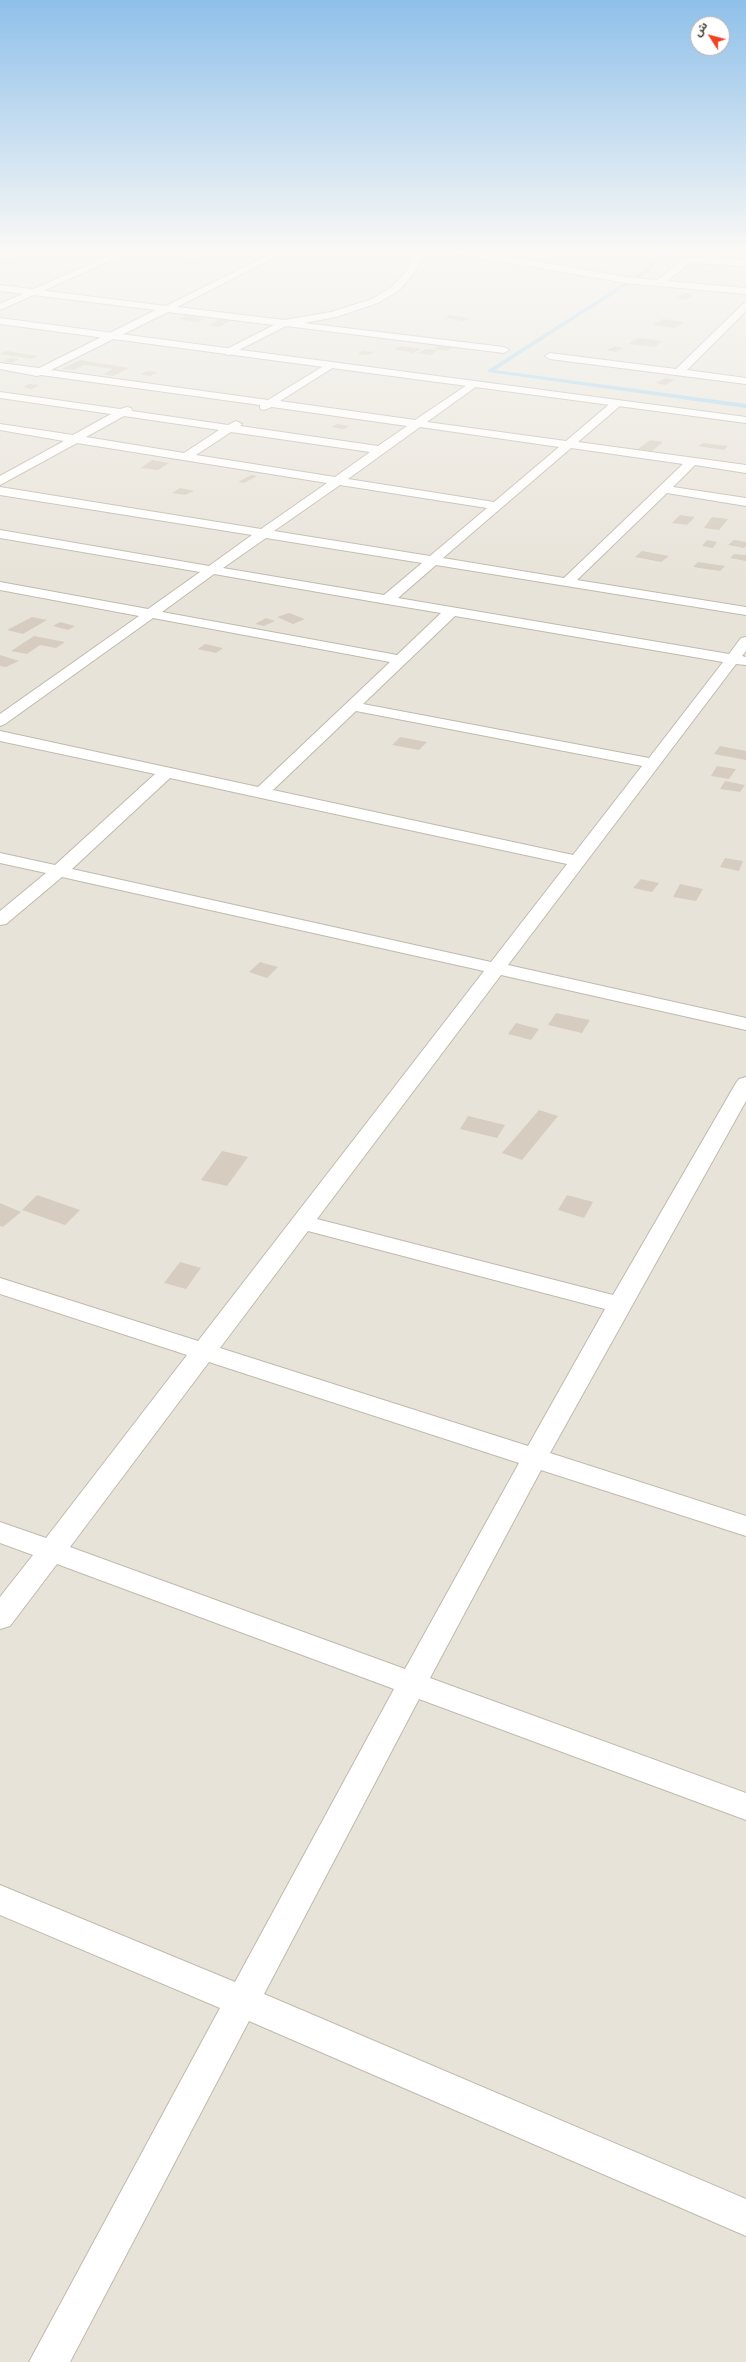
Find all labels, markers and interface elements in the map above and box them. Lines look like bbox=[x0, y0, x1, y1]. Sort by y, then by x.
north arrow bbox=[690, 16, 730, 56]
text: ش bbox=[692, 20, 710, 39]

